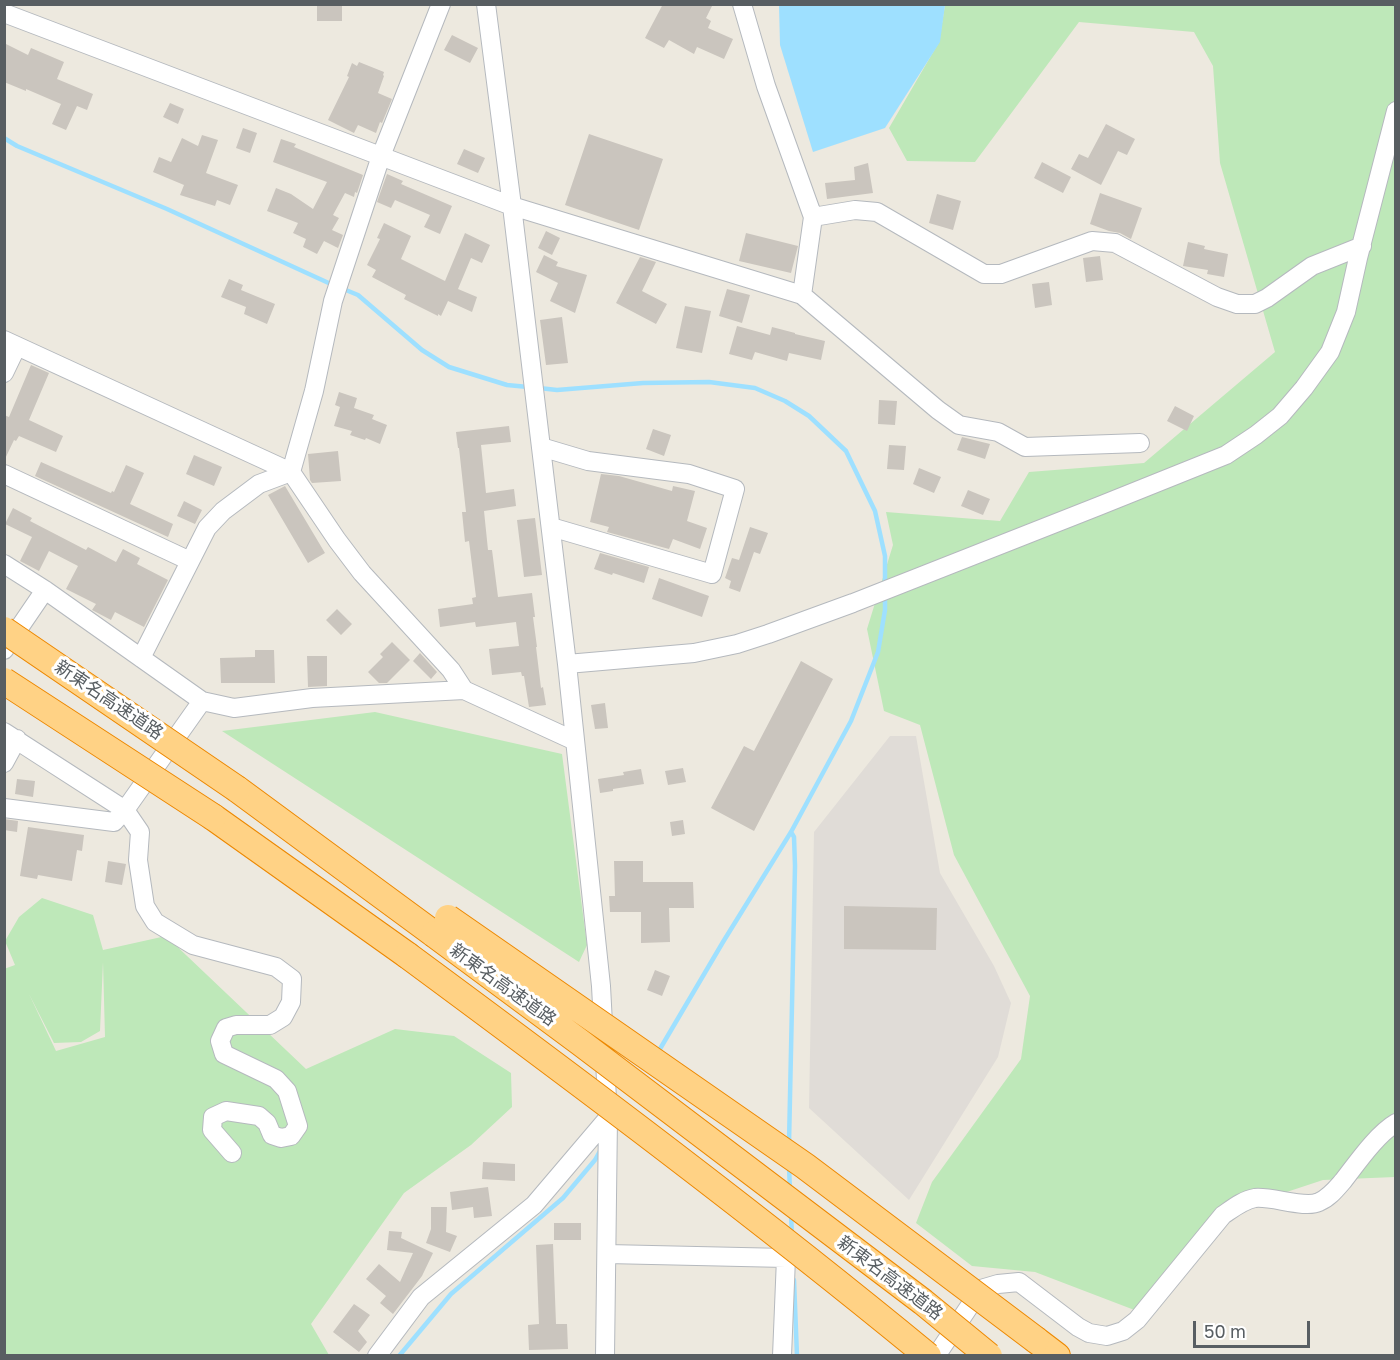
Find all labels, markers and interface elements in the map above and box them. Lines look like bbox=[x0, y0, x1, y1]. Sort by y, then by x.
street label: 新東名高速道路 bbox=[51, 656, 167, 744]
street label: 新東名高速道路 bbox=[446, 939, 560, 1031]
street label: 新東名高速道路 bbox=[833, 1231, 947, 1325]
scale bar bbox=[1196, 1309, 1313, 1347]
text: 50 m bbox=[1204, 1320, 1246, 1342]

